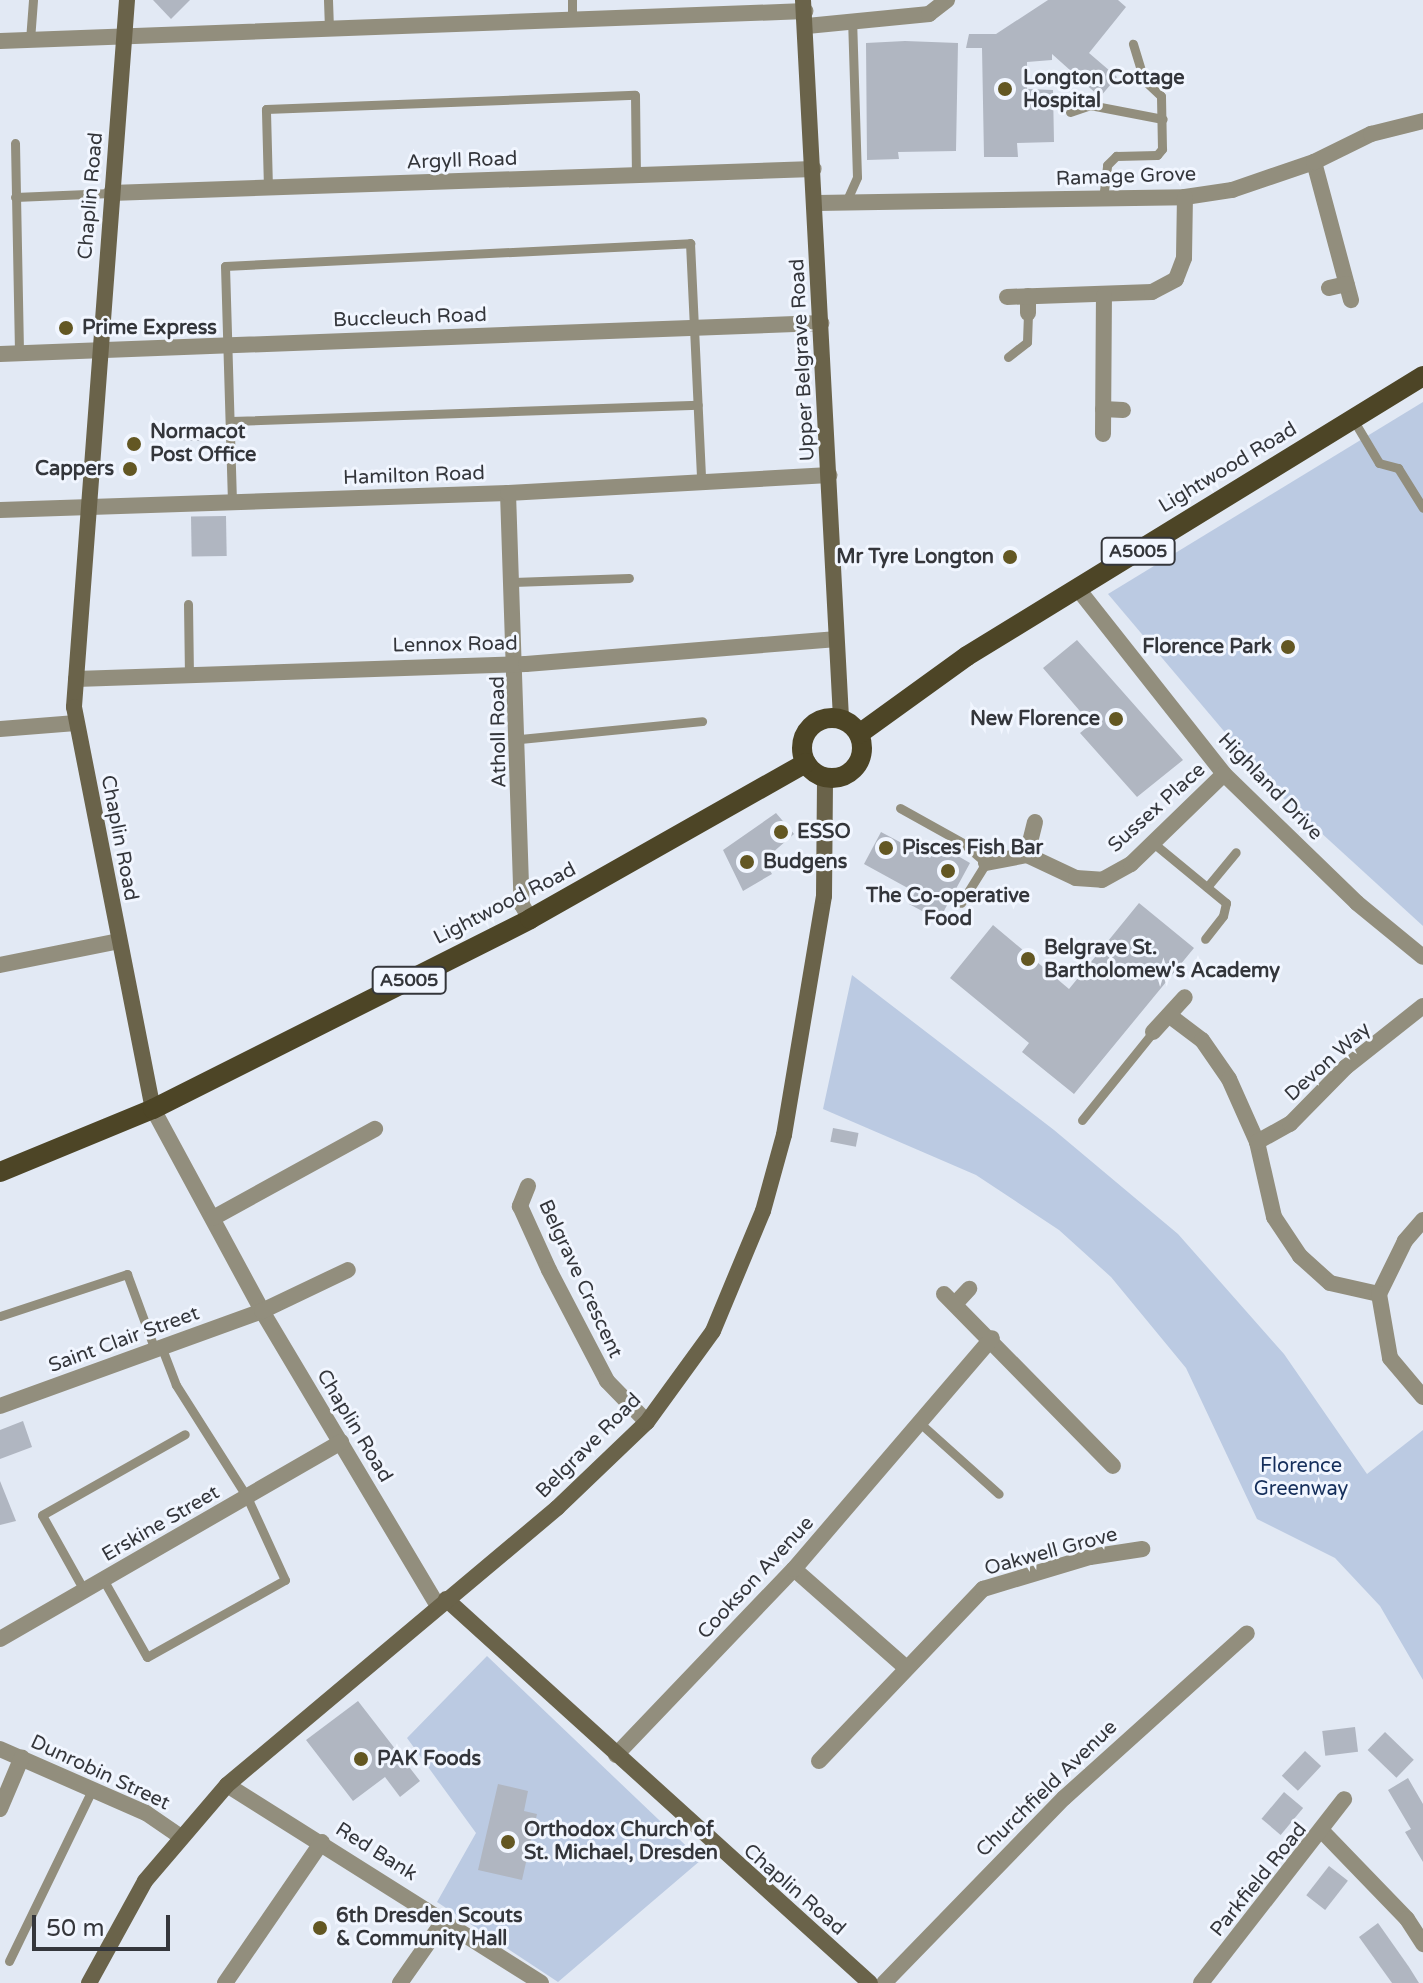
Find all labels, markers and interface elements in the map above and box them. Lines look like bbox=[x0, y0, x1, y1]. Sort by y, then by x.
place label: Longton Cottage Hospital bbox=[1023, 66, 1185, 113]
marker: Longton Cottage Hospital bbox=[994, 78, 1016, 100]
street label: Chaplin Road bbox=[73, 131, 109, 261]
street label: Argyll Road bbox=[406, 147, 518, 175]
street label: Ramage Grove bbox=[1055, 163, 1197, 191]
street label: Upper Belgrave Road bbox=[786, 258, 820, 462]
street label: Buccleuch Road bbox=[333, 303, 487, 333]
place label: Prime Express bbox=[82, 316, 217, 340]
marker: Prime Express bbox=[57, 319, 75, 337]
street label: Lightwood Road bbox=[1155, 417, 1301, 519]
place label: Normacot Post Office bbox=[150, 420, 256, 467]
marker: Normacot Post Office bbox=[125, 435, 143, 453]
place label: Cappers bbox=[35, 457, 114, 481]
marker: Cappers bbox=[121, 460, 139, 478]
street label: Hamilton Road bbox=[343, 462, 485, 490]
road number: A5005 bbox=[1100, 537, 1176, 565]
place label: Mr Tyre Longton bbox=[836, 545, 994, 569]
marker: Mr Tyre Longton bbox=[1001, 548, 1019, 566]
street label: Lennox Road bbox=[392, 632, 518, 658]
place label: Florence Park bbox=[1142, 635, 1272, 659]
marker: Florence Park bbox=[1279, 638, 1297, 656]
street label: Atholl Road bbox=[486, 676, 512, 788]
place label: New Florence bbox=[970, 707, 1100, 731]
marker: New Florence bbox=[1107, 710, 1125, 728]
street label: Highland Drive bbox=[1213, 728, 1327, 846]
street label: Sussex Place bbox=[1104, 758, 1210, 858]
street label: Chaplin Road bbox=[95, 773, 143, 903]
place label: ESSO bbox=[797, 820, 851, 844]
marker: ESSO bbox=[772, 823, 790, 841]
place label: Pisces Fish Bar bbox=[902, 836, 1043, 860]
marker: Pisces Fish Bar bbox=[877, 839, 895, 857]
place label: Budgens bbox=[763, 850, 847, 874]
marker: Budgens bbox=[738, 853, 756, 871]
street label: Lightwood Road bbox=[430, 858, 580, 950]
marker: The Co-operative Food bbox=[939, 862, 957, 880]
place label: The Co-operative Food bbox=[866, 884, 1030, 931]
place label: Belgrave St. Bartholomew's Academy bbox=[1044, 936, 1280, 983]
marker: Belgrave St. Bartholomew's Academy bbox=[1019, 950, 1037, 968]
road number: A5005 bbox=[371, 966, 447, 994]
street label: Devon Way bbox=[1280, 1017, 1376, 1107]
street label: Belgrave Crescent bbox=[533, 1196, 627, 1362]
street label: Saint Clair Street bbox=[45, 1302, 203, 1378]
street label: Chaplin Road bbox=[311, 1365, 397, 1487]
street label: Belgrave Road bbox=[531, 1388, 647, 1504]
park label: Florence Greenway bbox=[1254, 1454, 1348, 1501]
street label: Erskine Street bbox=[98, 1481, 224, 1567]
street label: Cookson Avenue bbox=[693, 1512, 819, 1644]
street label: Oakwell Grove bbox=[982, 1523, 1120, 1581]
street label: Churchfield Avenue bbox=[972, 1716, 1122, 1862]
street label: Dunrobin Street bbox=[27, 1730, 173, 1816]
place label: PAK Foods bbox=[377, 1747, 481, 1771]
marker: PAK Foods bbox=[352, 1750, 370, 1768]
street label: Red Bank bbox=[331, 1818, 421, 1886]
place label: Orthodox Church of St. Michael, Dresden bbox=[524, 1818, 718, 1865]
street label: Parkfield Road bbox=[1206, 1818, 1312, 1942]
marker: Orthodox Church of St. Michael, Dresden bbox=[499, 1833, 517, 1851]
street label: Chaplin Road bbox=[738, 1839, 850, 1941]
scale bar bbox=[36, 1899, 174, 1949]
place label: 6th Dresden Scouts & Community Hall bbox=[336, 1904, 522, 1951]
text: 50 m bbox=[46, 1914, 104, 1943]
marker: 6th Dresden Scouts & Community Hall bbox=[311, 1919, 329, 1937]

